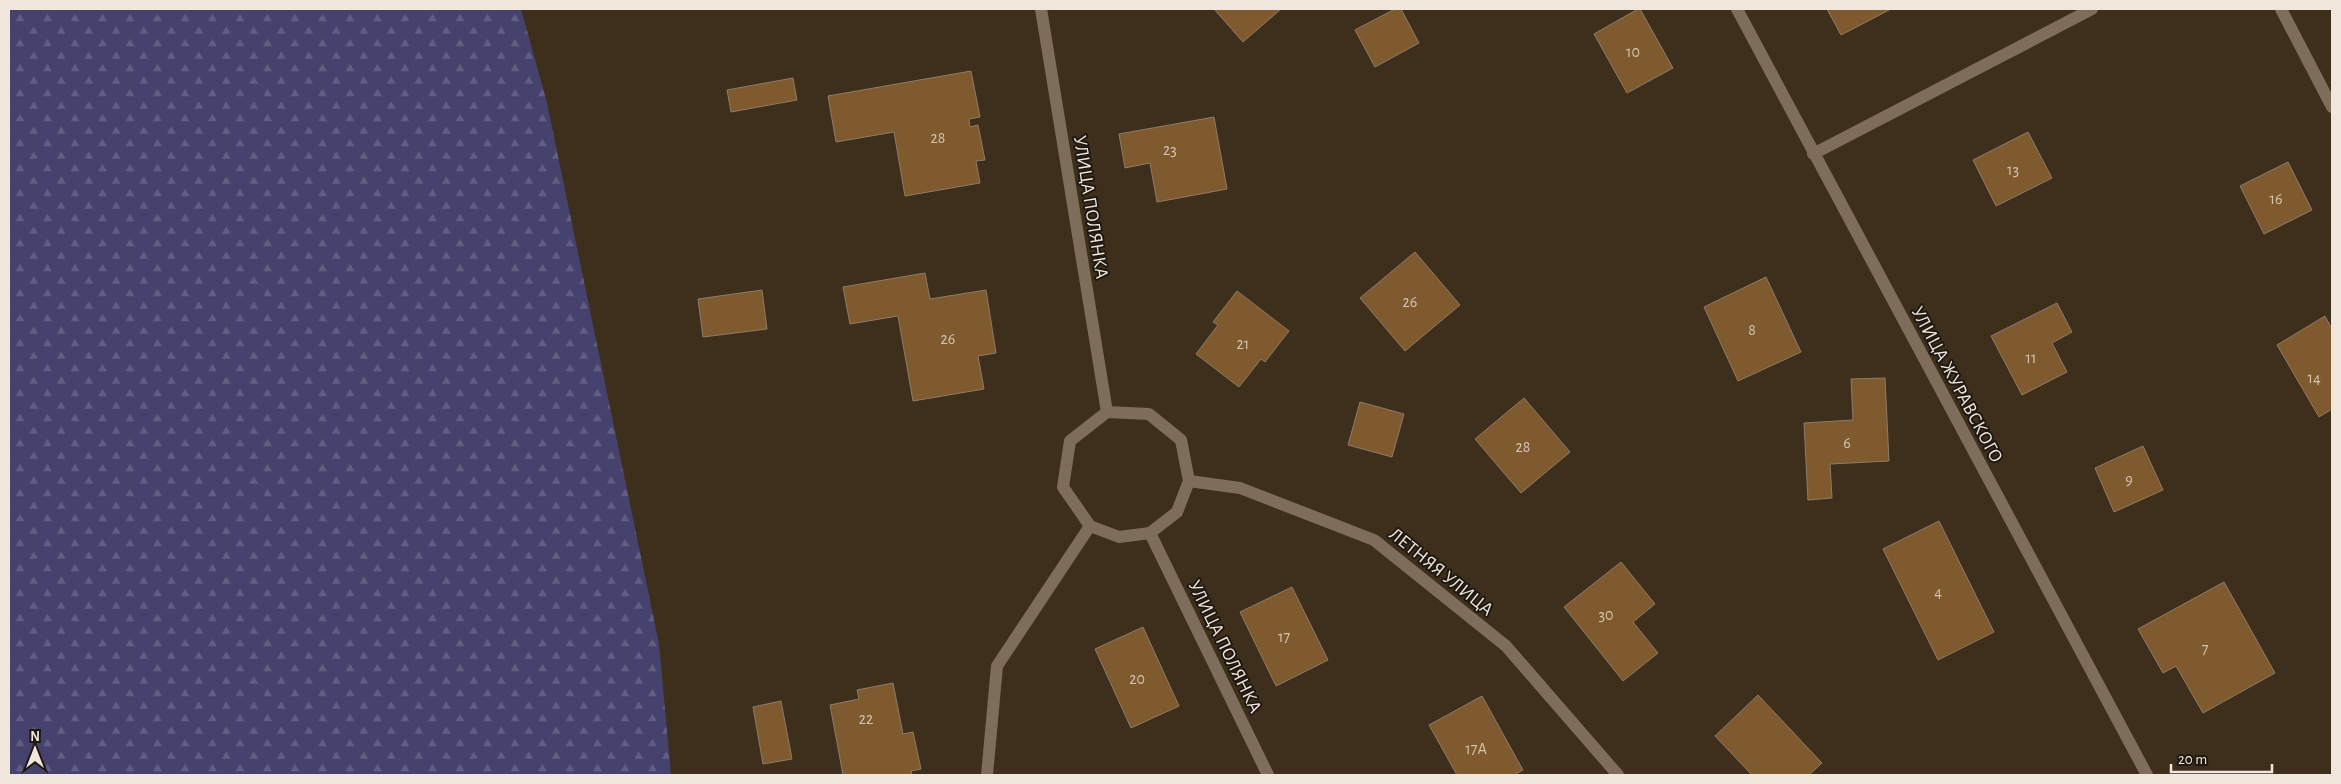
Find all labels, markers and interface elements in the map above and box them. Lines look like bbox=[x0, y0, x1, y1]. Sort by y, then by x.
house number: 10 bbox=[1626, 44, 1640, 60]
house number: 28 bbox=[931, 130, 945, 146]
street label: УЛИЦА ПОЛЯНКА bbox=[1070, 134, 1111, 280]
house number: 23 bbox=[1163, 142, 1177, 158]
house number: 13 bbox=[2007, 162, 2019, 178]
house number: 16 bbox=[2269, 191, 2283, 207]
house number: 26 bbox=[1403, 294, 1417, 310]
street label: УЛИЦА ЖУРАВСКОГО bbox=[1907, 303, 2006, 466]
house number: 8 bbox=[1748, 322, 1756, 338]
house number: 26 bbox=[941, 331, 955, 347]
house number: 21 bbox=[1237, 336, 1249, 352]
house number: 11 bbox=[2025, 350, 2037, 366]
house number: 14 bbox=[2307, 370, 2321, 386]
house number: 6 bbox=[1843, 435, 1851, 451]
house number: 28 bbox=[1516, 439, 1530, 455]
house number: 9 bbox=[2125, 472, 2133, 488]
street label: ЛЕТНЯЯ УЛИЦА bbox=[1385, 525, 1497, 620]
street label: УЛИЦА ПОЛЯНКА bbox=[1184, 577, 1265, 716]
house number: 4 bbox=[1934, 584, 1942, 600]
house number: 30 bbox=[1598, 607, 1614, 623]
house number: 17 bbox=[1278, 629, 1290, 645]
house number: 7 bbox=[2202, 641, 2209, 657]
house number: 20 bbox=[1129, 671, 1145, 687]
house number: 22 bbox=[859, 711, 873, 727]
north arrow bbox=[10, 724, 60, 774]
text: N bbox=[30, 730, 40, 744]
house number: 17А bbox=[1465, 741, 1487, 757]
scale bar bbox=[2171, 742, 2272, 774]
text: 20 m bbox=[2178, 752, 2207, 767]

